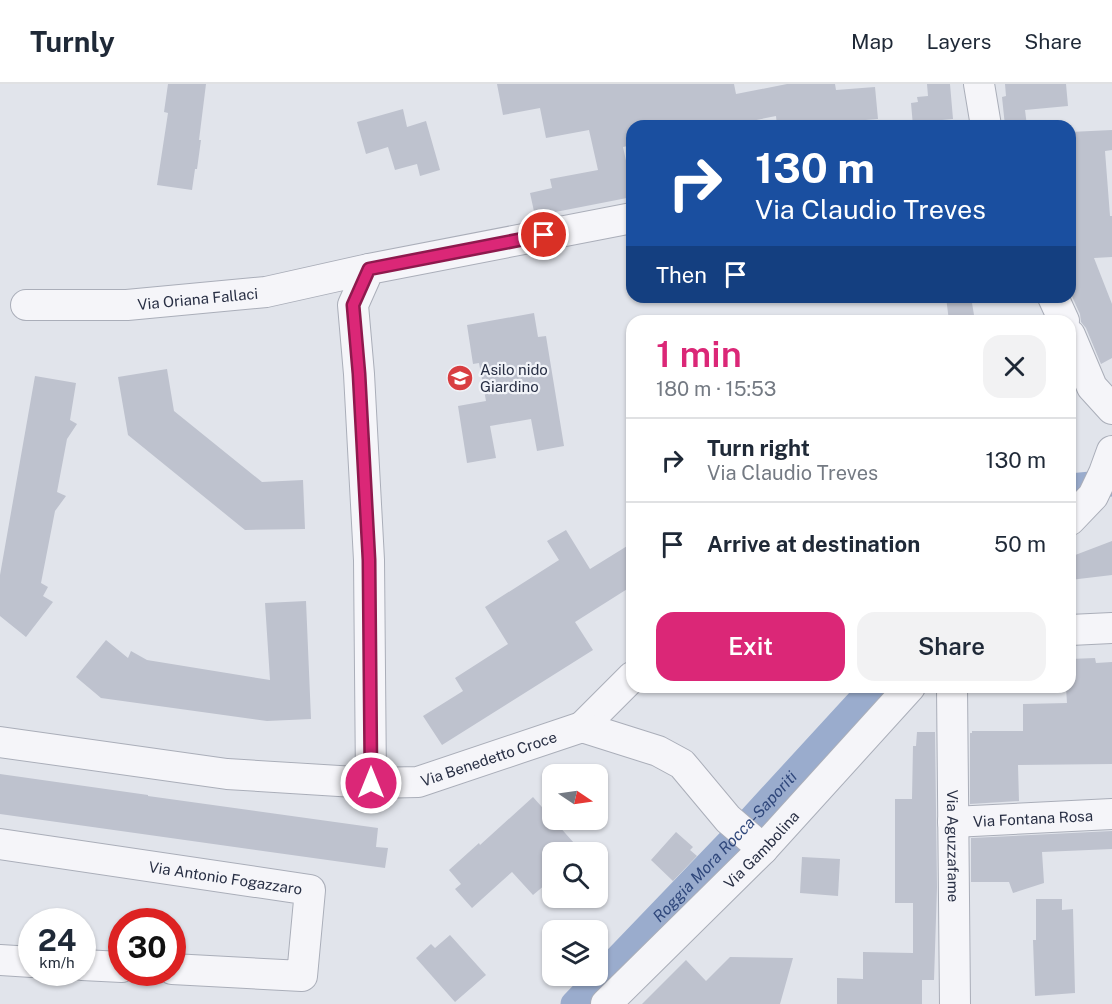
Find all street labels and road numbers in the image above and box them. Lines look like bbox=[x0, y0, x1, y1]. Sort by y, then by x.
street label: Via Oriana Fallaci bbox=[137, 284, 259, 312]
street label: Via Benedetto Croce bbox=[418, 728, 559, 789]
street label: Via Aguzzafame bbox=[944, 790, 963, 902]
street label: Via Fontana Rosa bbox=[972, 806, 1093, 829]
street label: Via Gambolina bbox=[720, 807, 802, 892]
street label: Via Antonio Fogazzaro bbox=[148, 858, 303, 897]

